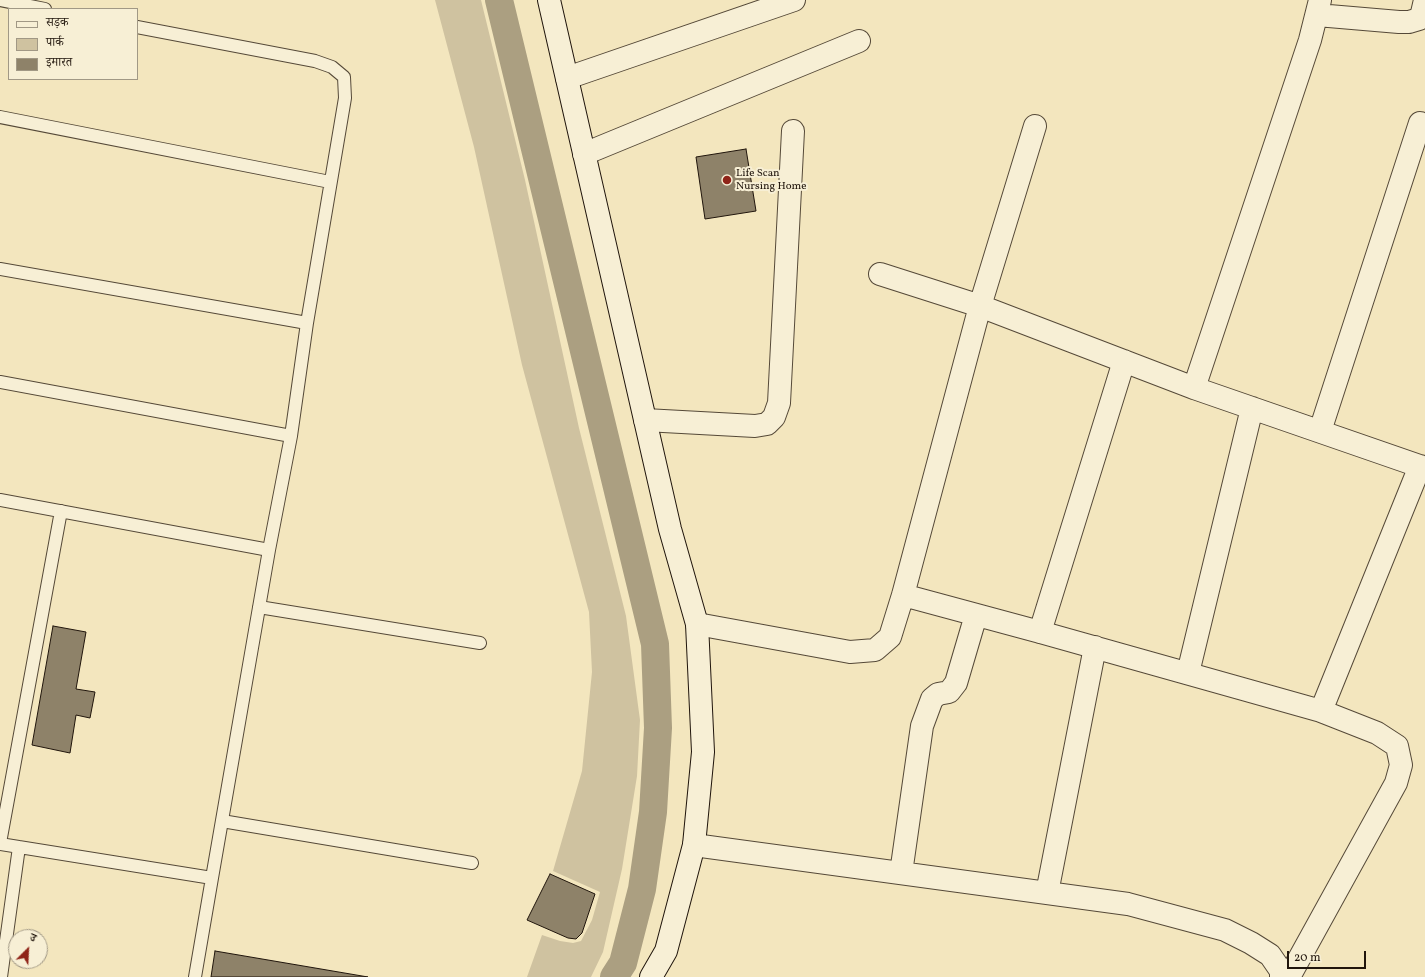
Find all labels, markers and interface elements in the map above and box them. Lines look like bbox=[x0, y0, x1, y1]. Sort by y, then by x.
legend bbox=[8, 8, 138, 80]
text: सड़क bbox=[46, 15, 69, 31]
text: पार्क bbox=[46, 35, 64, 51]
text: इमारत bbox=[46, 55, 72, 71]
place label: Life Scan Nursing Home bbox=[736, 167, 806, 193]
marker: Life Scan Nursing Home bbox=[721, 174, 733, 186]
north arrow bbox=[8, 929, 48, 969]
text: उ bbox=[27, 930, 38, 946]
scale bar bbox=[1289, 943, 1368, 969]
text: 20 m bbox=[1294, 950, 1321, 966]

